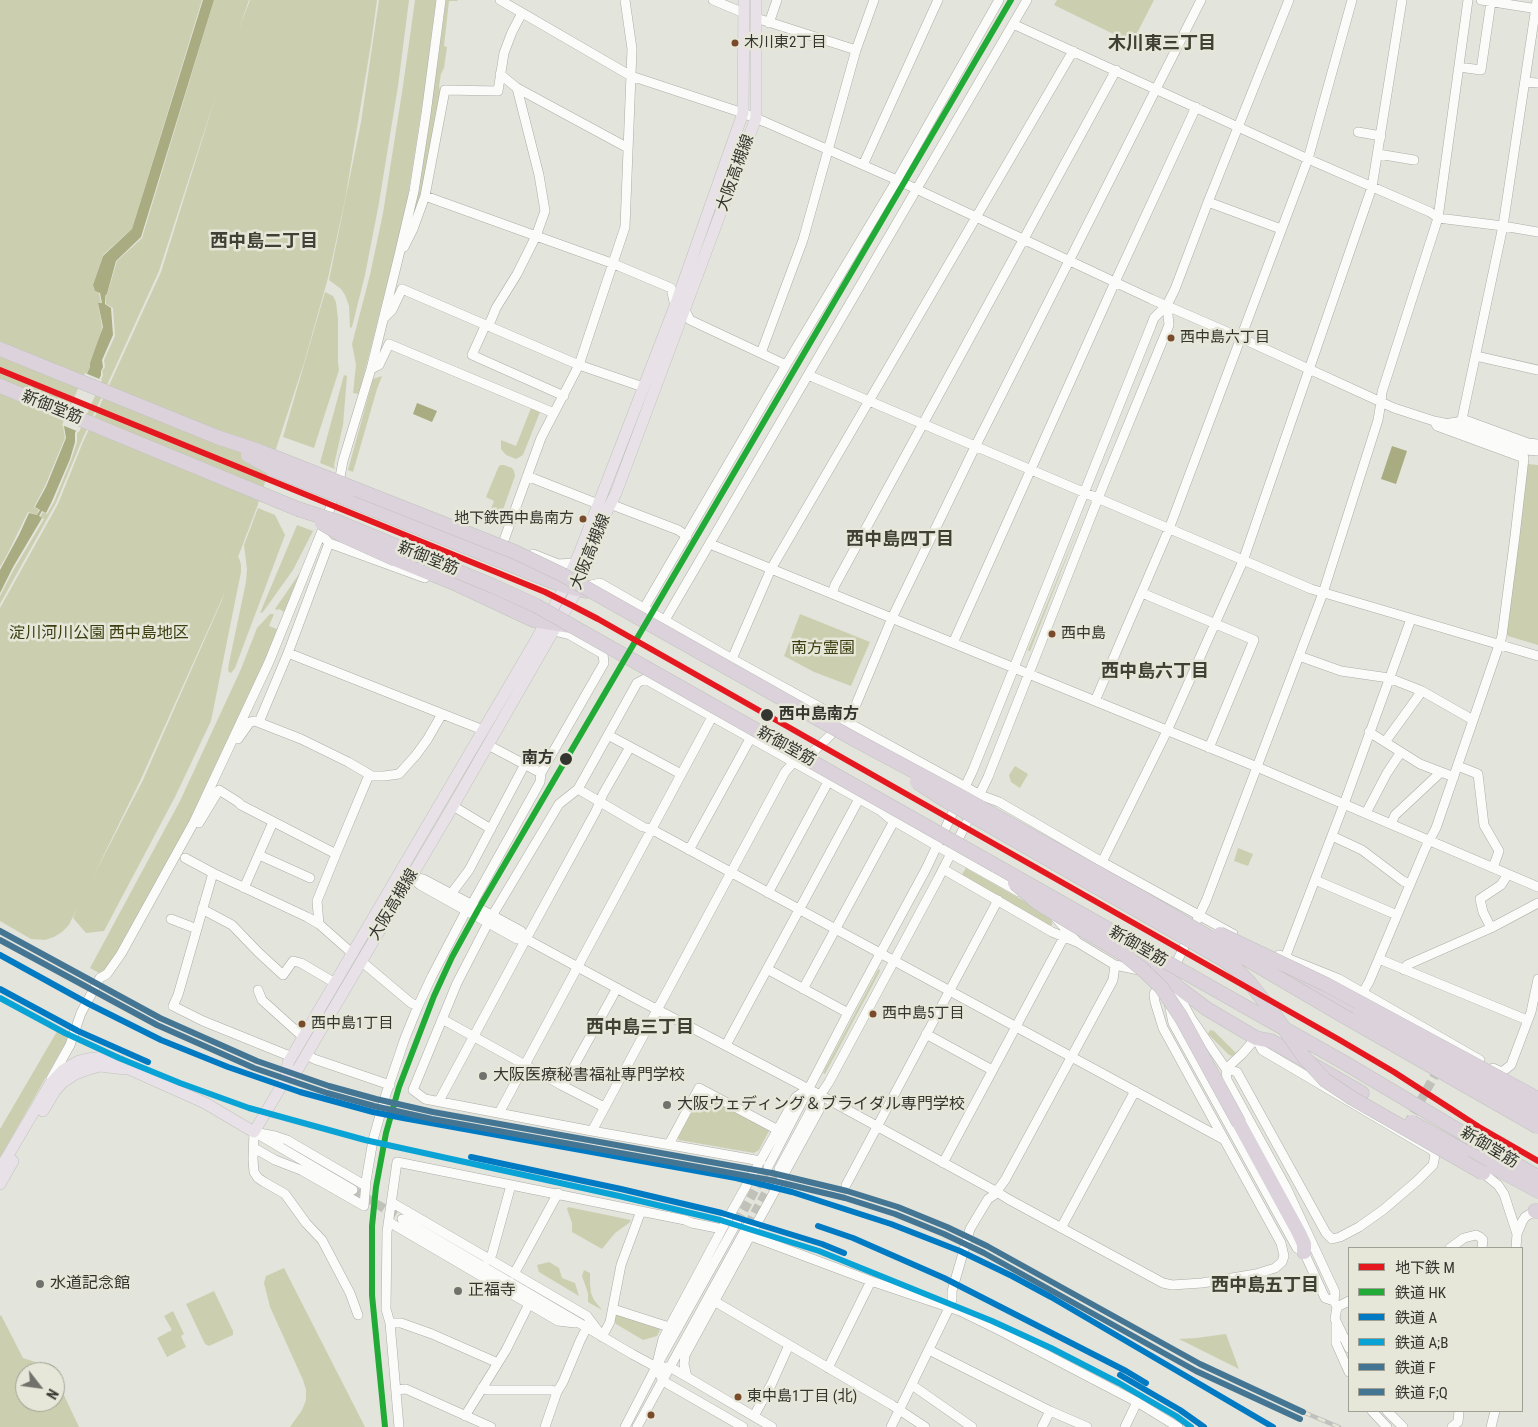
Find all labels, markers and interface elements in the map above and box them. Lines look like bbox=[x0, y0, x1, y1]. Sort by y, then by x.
district label: 木川東三丁目 bbox=[1108, 33, 1216, 55]
place label: 木川東2丁目 bbox=[744, 34, 826, 52]
marker: 木川東2丁目 bbox=[730, 38, 740, 48]
street label: 大阪高槻線 bbox=[713, 132, 759, 214]
district label: 西中島二丁目 bbox=[210, 231, 318, 253]
place label: 西中島六丁目 bbox=[1180, 329, 1270, 347]
marker: 西中島六丁目 bbox=[1166, 333, 1176, 343]
street label: 新御堂筋 bbox=[19, 387, 85, 429]
place label: 地下鉄西中島南方 bbox=[454, 510, 574, 528]
street label: 大阪高槻線 bbox=[567, 511, 615, 593]
marker: 地下鉄西中島南方 bbox=[578, 514, 588, 524]
district label: 西中島四丁目 bbox=[846, 529, 954, 551]
street label: 新御堂筋 bbox=[395, 538, 461, 580]
park label: 淀川河川公園 西中島地区 bbox=[9, 624, 189, 644]
place label: 西中島 bbox=[1061, 625, 1106, 643]
marker: 西中島 bbox=[1047, 629, 1057, 639]
park label: 南方霊園 bbox=[791, 639, 855, 659]
district label: 西中島六丁目 bbox=[1101, 661, 1209, 683]
place label: 西中島南方 bbox=[779, 705, 859, 725]
marker: 西中島南方 bbox=[759, 707, 775, 723]
street label: 新御堂筋 bbox=[753, 723, 819, 771]
place label: 南方 bbox=[522, 749, 554, 769]
marker: 南方 bbox=[558, 751, 574, 767]
street label: 大阪高槻線 bbox=[365, 866, 423, 944]
street label: 新御堂筋 bbox=[1105, 923, 1171, 971]
place label: 西中島5丁目 bbox=[882, 1005, 964, 1023]
marker: 西中島5丁目 bbox=[868, 1009, 878, 1019]
place label: 西中島1丁目 bbox=[311, 1015, 393, 1033]
district label: 西中島三丁目 bbox=[586, 1017, 694, 1039]
marker: 西中島1丁目 bbox=[297, 1019, 307, 1029]
place label: 大阪医療秘書福祉専門学校 bbox=[493, 1066, 685, 1086]
marker: 大阪医療秘書福祉専門学校 bbox=[477, 1070, 489, 1082]
place label: 大阪ウェディング＆ブライダル専門学校 bbox=[677, 1095, 965, 1115]
marker: 大阪ウェディング＆ブライダル専門学校 bbox=[661, 1099, 673, 1111]
street label: 新御堂筋 bbox=[1457, 1123, 1521, 1173]
legend bbox=[1348, 1247, 1523, 1412]
text: 地下鉄 M bbox=[1395, 1259, 1455, 1277]
place label: 水道記念館 bbox=[50, 1274, 130, 1294]
district label: 西中島五丁目 bbox=[1211, 1275, 1319, 1297]
marker: 水道記念館 bbox=[34, 1278, 46, 1290]
place label: 正福寺 bbox=[468, 1281, 516, 1301]
text: 鉄道 HK bbox=[1395, 1284, 1446, 1302]
marker: 正福寺 bbox=[452, 1285, 464, 1297]
text: 鉄道 A bbox=[1395, 1309, 1437, 1327]
text: 鉄道 A;B bbox=[1395, 1334, 1448, 1352]
text: 鉄道 F bbox=[1395, 1359, 1436, 1377]
north arrow bbox=[15, 1362, 65, 1412]
text: 鉄道 F;Q bbox=[1395, 1384, 1448, 1402]
text: N bbox=[43, 1386, 61, 1402]
place label: 東中島1丁目 (北) bbox=[747, 1388, 857, 1406]
marker: 東中島1丁目 (北) bbox=[733, 1392, 743, 1402]
unlabelled marker bbox=[646, 1410, 656, 1420]

